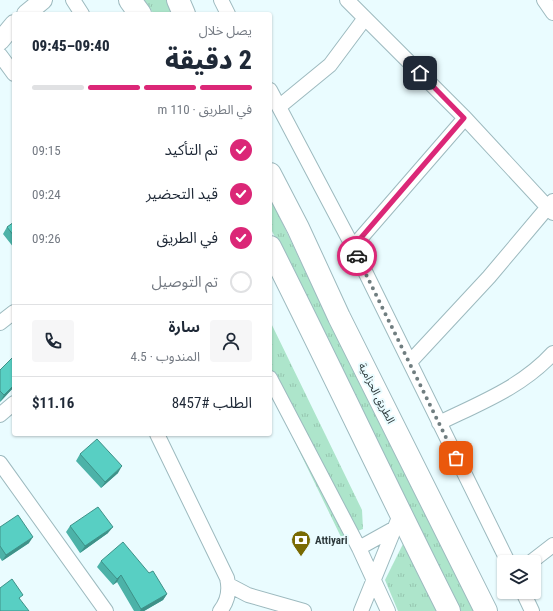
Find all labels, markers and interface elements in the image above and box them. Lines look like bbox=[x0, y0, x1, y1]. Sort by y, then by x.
text: يصل خلال bbox=[199, 23, 252, 38]
text: 09:40–09:45 bbox=[32, 37, 110, 55]
text: 2 دقيقة bbox=[165, 45, 252, 75]
pin bbox=[403, 56, 437, 90]
icon: home bbox=[409, 62, 431, 84]
text: في الطريق · 110 m bbox=[158, 102, 252, 117]
icon: check bbox=[230, 139, 252, 161]
text: تم التأكيد bbox=[164, 141, 218, 159]
text: 09:15 bbox=[32, 143, 61, 158]
icon: check bbox=[230, 183, 252, 205]
text: قيد التحضير bbox=[146, 185, 218, 203]
text: 09:24 bbox=[32, 187, 61, 202]
icon: check bbox=[230, 227, 252, 249]
text: في الطريق bbox=[157, 229, 218, 247]
text: 09:26 bbox=[32, 231, 61, 246]
courier bbox=[337, 236, 377, 276]
icon: car bbox=[346, 245, 368, 267]
text: تم التوصيل bbox=[151, 273, 218, 291]
text: سارة bbox=[168, 318, 200, 336]
button: phone bbox=[32, 320, 74, 362]
button: person bbox=[210, 320, 252, 362]
text: المندوب · 4.5 bbox=[131, 349, 200, 364]
street label: الطريق الحزامية bbox=[356, 361, 397, 426]
text: $11.16 bbox=[32, 394, 74, 412]
text: الطلب #8457 bbox=[172, 394, 252, 412]
pin bbox=[439, 441, 473, 475]
icon: bag bbox=[445, 447, 467, 469]
bank icon: Attiyari bbox=[290, 529, 312, 557]
place label: Attiyari bbox=[315, 534, 348, 547]
map controls bbox=[497, 555, 541, 599]
button: layers bbox=[497, 555, 541, 599]

